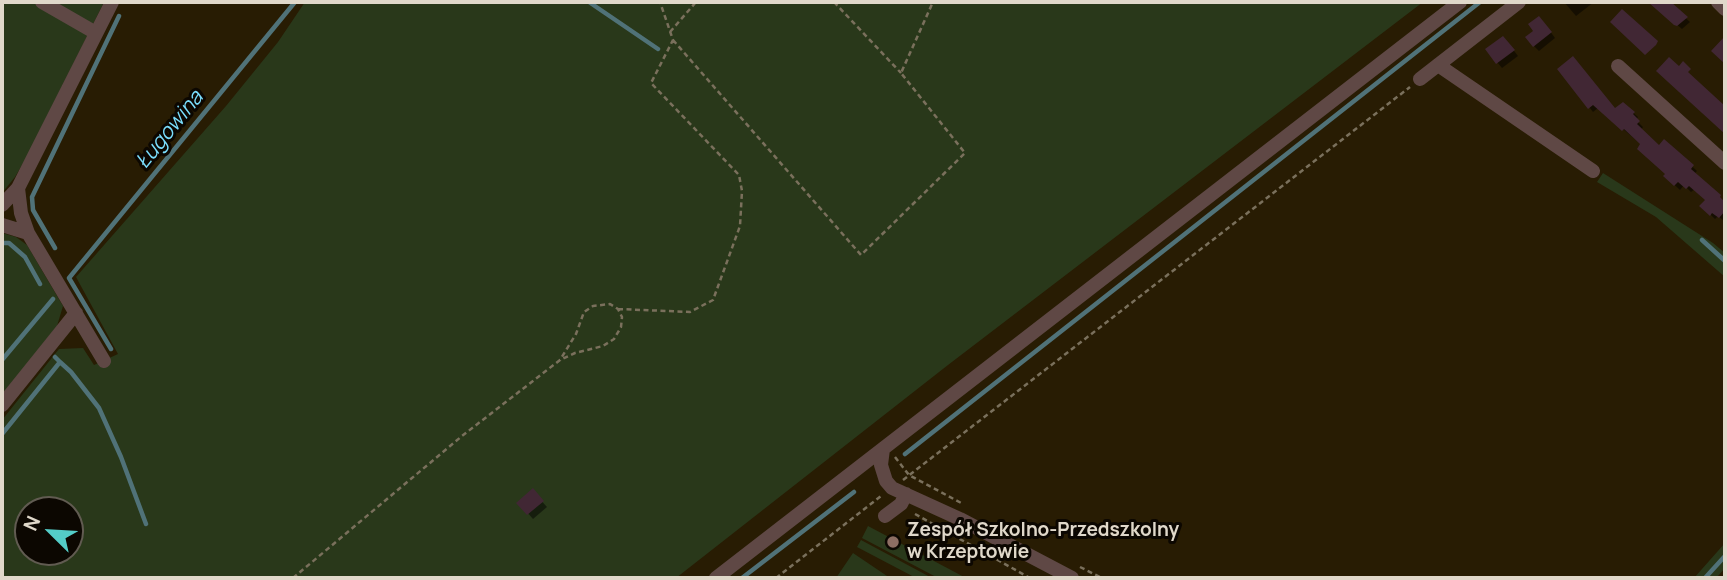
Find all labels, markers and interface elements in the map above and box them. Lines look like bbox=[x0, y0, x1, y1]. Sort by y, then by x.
water label: Ługowina bbox=[131, 86, 209, 174]
north arrow bbox=[14, 496, 84, 566]
text: N bbox=[17, 512, 46, 535]
place label: Zespół Szkolno-Przedszkolny w Krzeptowie bbox=[907, 520, 1179, 564]
marker: Zespół Szkolno-Przedszkolny w Krzeptowie bbox=[885, 534, 901, 550]

